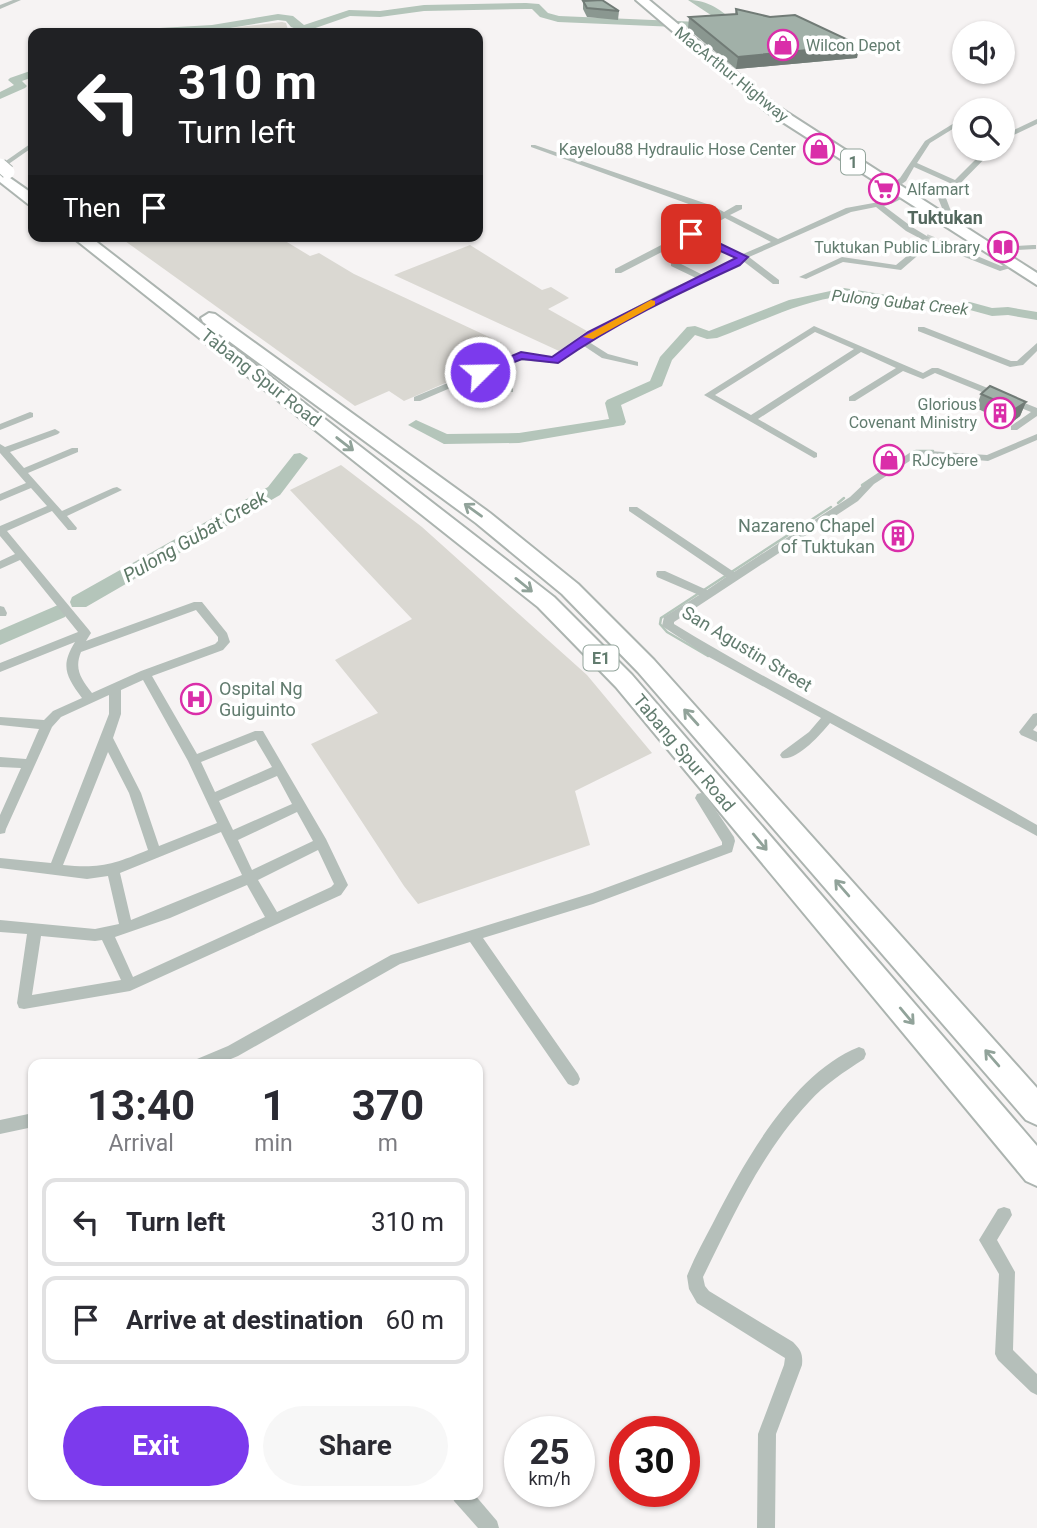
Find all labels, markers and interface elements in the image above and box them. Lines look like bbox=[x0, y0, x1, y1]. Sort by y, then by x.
map controls bbox=[952, 21, 1015, 161]
button: sound bbox=[952, 21, 1015, 84]
street label: MacArthur Highway bbox=[671, 23, 793, 126]
shop icon: Wilcon Depot bbox=[766, 28, 800, 62]
place label: Wilcon Depot bbox=[806, 36, 901, 55]
text: 310 m bbox=[178, 54, 317, 111]
icon: left bbox=[63, 56, 154, 147]
button: search bbox=[952, 98, 1015, 161]
text: Turn left bbox=[178, 113, 296, 151]
shop icon: Kayelou88 Hydraulic Hose Center bbox=[802, 132, 836, 166]
place label: Kayelou88 Hydraulic Hose Center bbox=[559, 140, 797, 159]
road number: 1 bbox=[841, 150, 865, 174]
supermarket icon: Alfamart bbox=[867, 172, 901, 206]
place label: Alfamart bbox=[907, 180, 969, 199]
icon: arrive bbox=[135, 189, 173, 227]
text: Then bbox=[63, 193, 121, 223]
pin bbox=[661, 204, 721, 264]
district label: Tuktukan bbox=[907, 207, 983, 228]
icon: arrive bbox=[672, 215, 710, 253]
library icon: Tuktukan Public Library bbox=[986, 230, 1020, 264]
place label: Tuktukan Public Library bbox=[814, 238, 980, 257]
water label: Pulong Gubat Creek bbox=[831, 286, 970, 319]
street label: Tabang Spur Road bbox=[197, 324, 326, 431]
position arrow bbox=[443, 335, 517, 409]
place label: Glorious Covenant Ministry bbox=[849, 395, 977, 432]
building icon: Glorious Covenant Ministry bbox=[983, 396, 1017, 430]
one-way arrow bbox=[335, 436, 354, 451]
shop icon: RJcybere bbox=[872, 443, 906, 477]
place label: RJcybere bbox=[912, 451, 978, 470]
water label: Pulong Gubat Creek bbox=[119, 485, 272, 587]
one-way arrow bbox=[464, 503, 483, 518]
place label: Nazareno Chapel of Tuktukan bbox=[738, 515, 875, 557]
building icon: Nazareno Chapel of Tuktukan bbox=[881, 519, 915, 553]
one-way arrow bbox=[514, 577, 532, 592]
street label: San Agustin Street bbox=[678, 601, 816, 696]
road number: E1 bbox=[584, 646, 618, 670]
place label: Ospital Ng Guiguinto bbox=[219, 678, 303, 720]
hospital icon: Ospital Ng Guiguinto bbox=[179, 682, 213, 716]
street label: Tabang Spur Road bbox=[629, 690, 740, 816]
one-way arrow bbox=[683, 709, 700, 726]
one-way arrow bbox=[752, 833, 768, 851]
one-way arrow bbox=[834, 879, 850, 897]
one-way arrow bbox=[899, 1007, 915, 1025]
one-way arrow bbox=[984, 1050, 1000, 1068]
text: 13:40 bbox=[87, 1081, 195, 1130]
text: 1 bbox=[261, 1081, 286, 1130]
text: 370 bbox=[352, 1081, 424, 1130]
text: Arrival bbox=[108, 1130, 174, 1157]
text: min bbox=[254, 1130, 293, 1157]
text: m bbox=[378, 1130, 398, 1157]
icon: left bbox=[67, 1203, 105, 1241]
text: Turn left bbox=[126, 1207, 225, 1237]
text: 310 m bbox=[371, 1207, 444, 1237]
icon: arrive bbox=[67, 1301, 105, 1339]
text: Arrive at destination bbox=[126, 1305, 363, 1335]
text: 60 m bbox=[386, 1305, 444, 1335]
button: Exit bbox=[63, 1406, 249, 1486]
button: Share bbox=[263, 1406, 448, 1486]
speed limit sign: 30 bbox=[609, 1416, 700, 1507]
text: 25 bbox=[529, 1432, 570, 1473]
text: km/h bbox=[528, 1468, 571, 1489]

